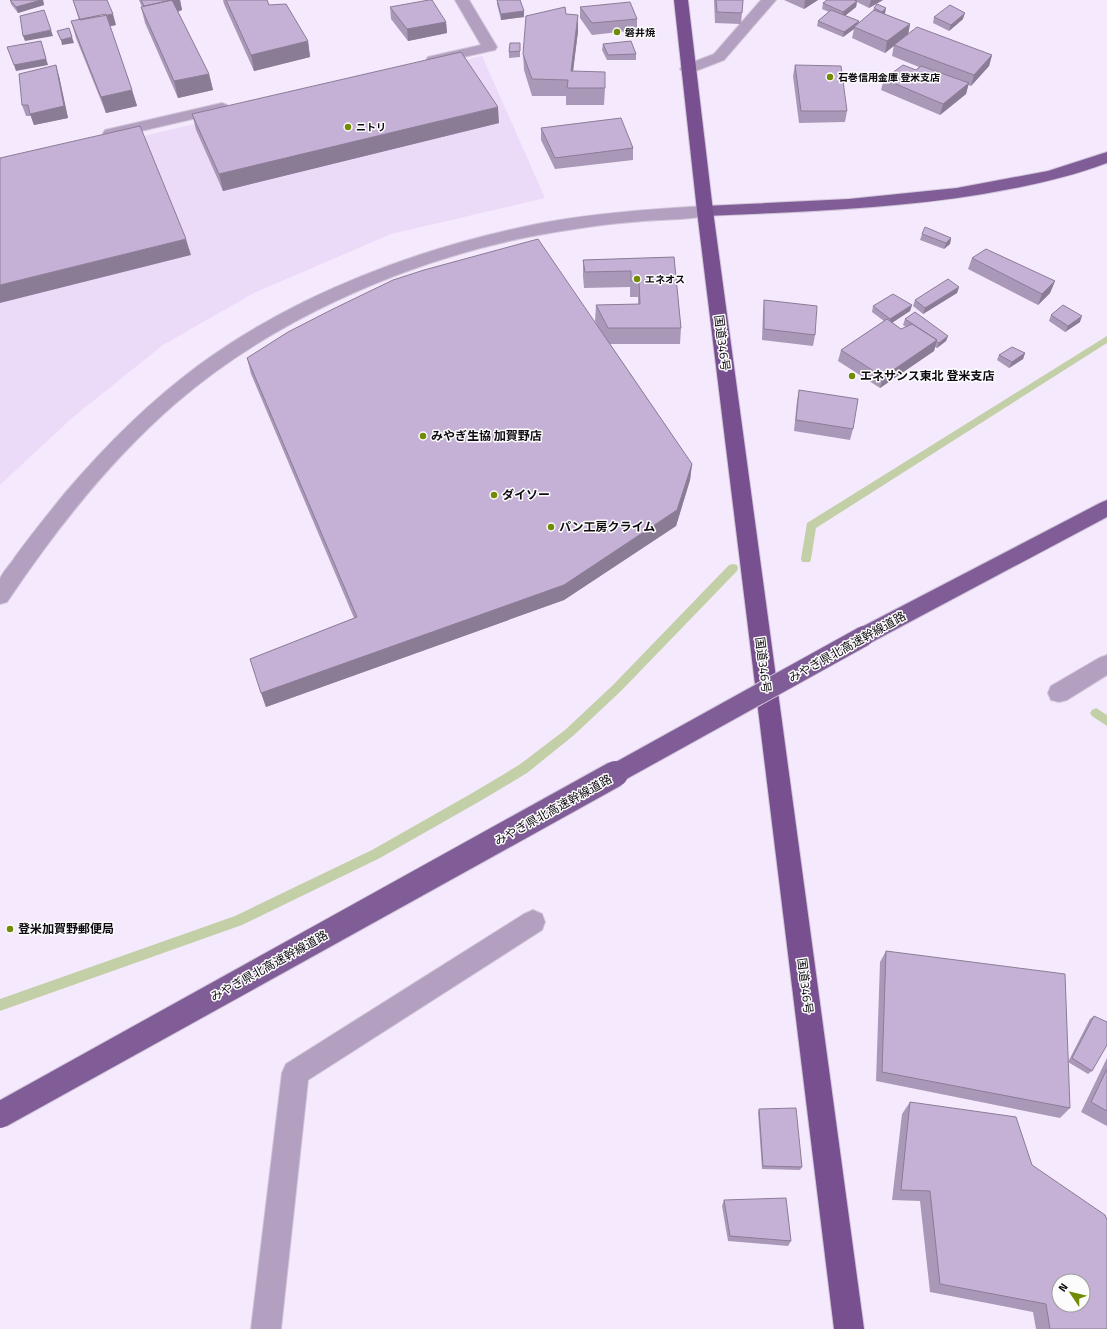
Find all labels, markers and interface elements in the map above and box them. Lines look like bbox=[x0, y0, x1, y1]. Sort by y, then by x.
place label: 磐井焼 bbox=[625, 25, 656, 40]
marker: 磐井焼 bbox=[612, 27, 622, 37]
place label: 石巻信用金庫 登米支店 bbox=[838, 70, 940, 85]
marker: 石巻信用金庫 登米支店 bbox=[825, 72, 835, 82]
place label: ニトリ bbox=[356, 120, 386, 135]
marker: ニトリ bbox=[343, 122, 353, 132]
place label: エネオス bbox=[645, 272, 685, 287]
marker: エネオス bbox=[632, 274, 642, 284]
street label: 国道346号 bbox=[710, 314, 735, 372]
place label: エネサンス東北 登米支店 bbox=[860, 366, 994, 385]
marker: エネサンス東北 登米支店 bbox=[847, 371, 857, 381]
place label: みやぎ生協 加賀野店 bbox=[431, 426, 542, 445]
marker: みやぎ生協 加賀野店 bbox=[418, 431, 428, 441]
place label: ダイソー bbox=[502, 485, 550, 504]
marker: ダイソー bbox=[489, 490, 499, 500]
place label: パン工房クライム bbox=[559, 517, 655, 536]
marker: パン工房クライム bbox=[546, 522, 556, 532]
street label: みやぎ県北高速幹線道路 bbox=[784, 606, 909, 687]
street label: 国道346号 bbox=[751, 636, 776, 694]
street label: みやぎ県北高速幹線道路 bbox=[490, 769, 615, 850]
place label: 登米加賀野郵便局 bbox=[18, 919, 114, 938]
marker: 登米加賀野郵便局 bbox=[5, 924, 15, 934]
street label: みやぎ県北高速幹線道路 bbox=[206, 925, 331, 1006]
street label: 国道346号 bbox=[793, 957, 818, 1015]
north arrow bbox=[1051, 1273, 1091, 1313]
text: N bbox=[1054, 1280, 1072, 1295]

